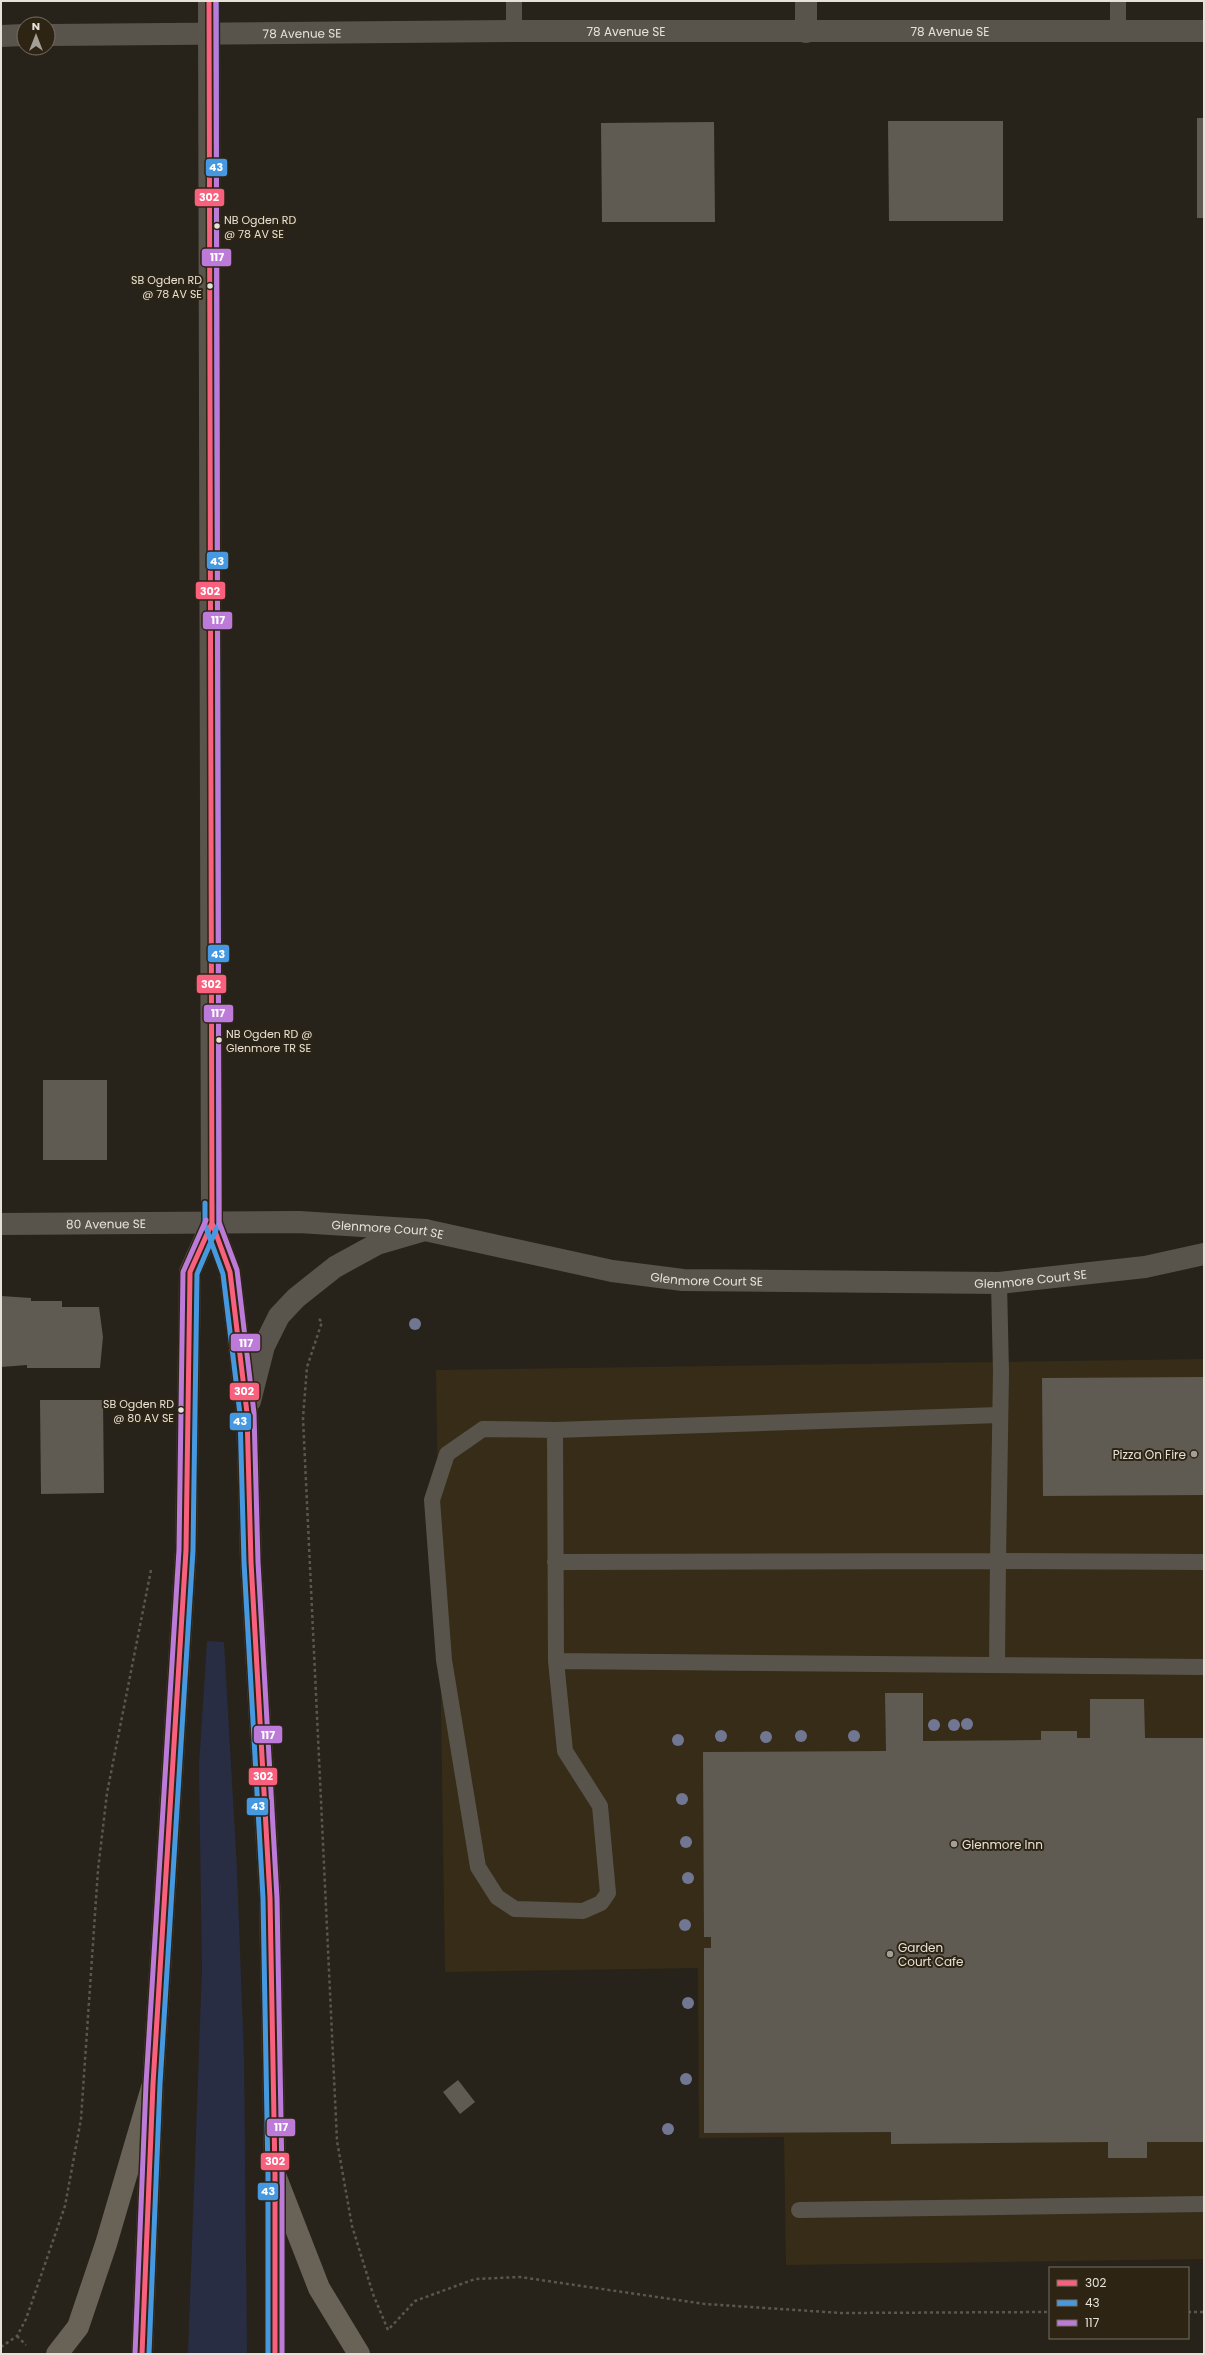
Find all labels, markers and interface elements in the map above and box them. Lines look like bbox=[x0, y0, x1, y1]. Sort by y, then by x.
north arrow bbox=[16, 16, 56, 56]
text: N bbox=[32, 18, 40, 34]
street label: 78 Avenue SE bbox=[587, 23, 665, 40]
street label: 78 Avenue SE bbox=[911, 23, 989, 40]
street label: 78 Avenue SE bbox=[262, 24, 342, 42]
line badge: 43 bbox=[205, 158, 228, 177]
text: 43 bbox=[209, 159, 223, 175]
line badge: 302 bbox=[194, 188, 225, 207]
text: 302 bbox=[199, 189, 219, 205]
place label: NB Ogden RD @ 78 AV SE bbox=[224, 212, 296, 242]
marker: NB Ogden RD @ 78 AV SE bbox=[212, 221, 222, 231]
line badge: 117 bbox=[201, 248, 232, 267]
text: 117 bbox=[210, 249, 224, 265]
place label: SB Ogden RD @ 78 AV SE bbox=[131, 272, 202, 302]
marker: SB Ogden RD @ 78 AV SE bbox=[205, 281, 215, 291]
line badge: 43 bbox=[206, 551, 229, 570]
text: 43 bbox=[210, 553, 224, 569]
line badge: 302 bbox=[195, 581, 226, 600]
text: 302 bbox=[200, 583, 220, 599]
line badge: 117 bbox=[202, 611, 233, 630]
text: 117 bbox=[211, 612, 225, 628]
line badge: 43 bbox=[207, 944, 230, 963]
text: 43 bbox=[211, 946, 225, 962]
line badge: 302 bbox=[196, 974, 227, 994]
text: 302 bbox=[201, 976, 221, 992]
line badge: 117 bbox=[203, 1004, 234, 1023]
text: 117 bbox=[211, 1005, 225, 1021]
place label: NB Ogden RD @ Glenmore TR SE bbox=[226, 1026, 312, 1056]
marker: NB Ogden RD @ Glenmore TR SE bbox=[214, 1035, 224, 1045]
street label: 80 Avenue SE bbox=[66, 1215, 146, 1232]
street label: Glenmore Court SE bbox=[331, 1216, 445, 1242]
street label: Glenmore Court SE bbox=[974, 1265, 1087, 1292]
street label: Glenmore Court SE bbox=[650, 1267, 763, 1289]
line badge: 117 bbox=[230, 1333, 261, 1352]
text: 117 bbox=[239, 1335, 253, 1351]
line badge: 302 bbox=[229, 1382, 260, 1401]
text: 302 bbox=[234, 1383, 254, 1399]
place label: SB Ogden RD @ 80 AV SE bbox=[103, 1396, 174, 1426]
marker: SB Ogden RD @ 80 AV SE bbox=[176, 1405, 186, 1415]
line badge: 43 bbox=[229, 1412, 252, 1431]
text: 43 bbox=[233, 1413, 247, 1429]
place label: Pizza On Fire bbox=[1113, 1446, 1186, 1463]
marker: Pizza On Fire bbox=[1189, 1449, 1199, 1459]
line badge: 117 bbox=[253, 1725, 283, 1744]
text: 117 bbox=[261, 1727, 275, 1743]
line badge: 302 bbox=[248, 1767, 278, 1786]
text: 302 bbox=[253, 1768, 273, 1784]
line badge: 43 bbox=[246, 1797, 269, 1816]
text: 43 bbox=[251, 1798, 265, 1814]
place label: Glenmore Inn bbox=[962, 1836, 1043, 1853]
marker: Glenmore Inn bbox=[949, 1839, 959, 1849]
place label: Garden Court Cafe bbox=[898, 1939, 963, 1970]
marker: Garden Court Cafe bbox=[885, 1949, 895, 1959]
line badge: 117 bbox=[266, 2118, 296, 2137]
text: 117 bbox=[274, 2119, 288, 2135]
line badge: 302 bbox=[260, 2152, 290, 2171]
text: 302 bbox=[265, 2153, 285, 2169]
line badge: 43 bbox=[257, 2182, 279, 2201]
text: 43 bbox=[261, 2183, 275, 2199]
legend bbox=[1049, 2267, 1189, 2339]
text: 302 bbox=[1085, 2274, 1107, 2291]
text: 43 bbox=[1085, 2294, 1100, 2311]
text: 117 bbox=[1085, 2314, 1100, 2331]

